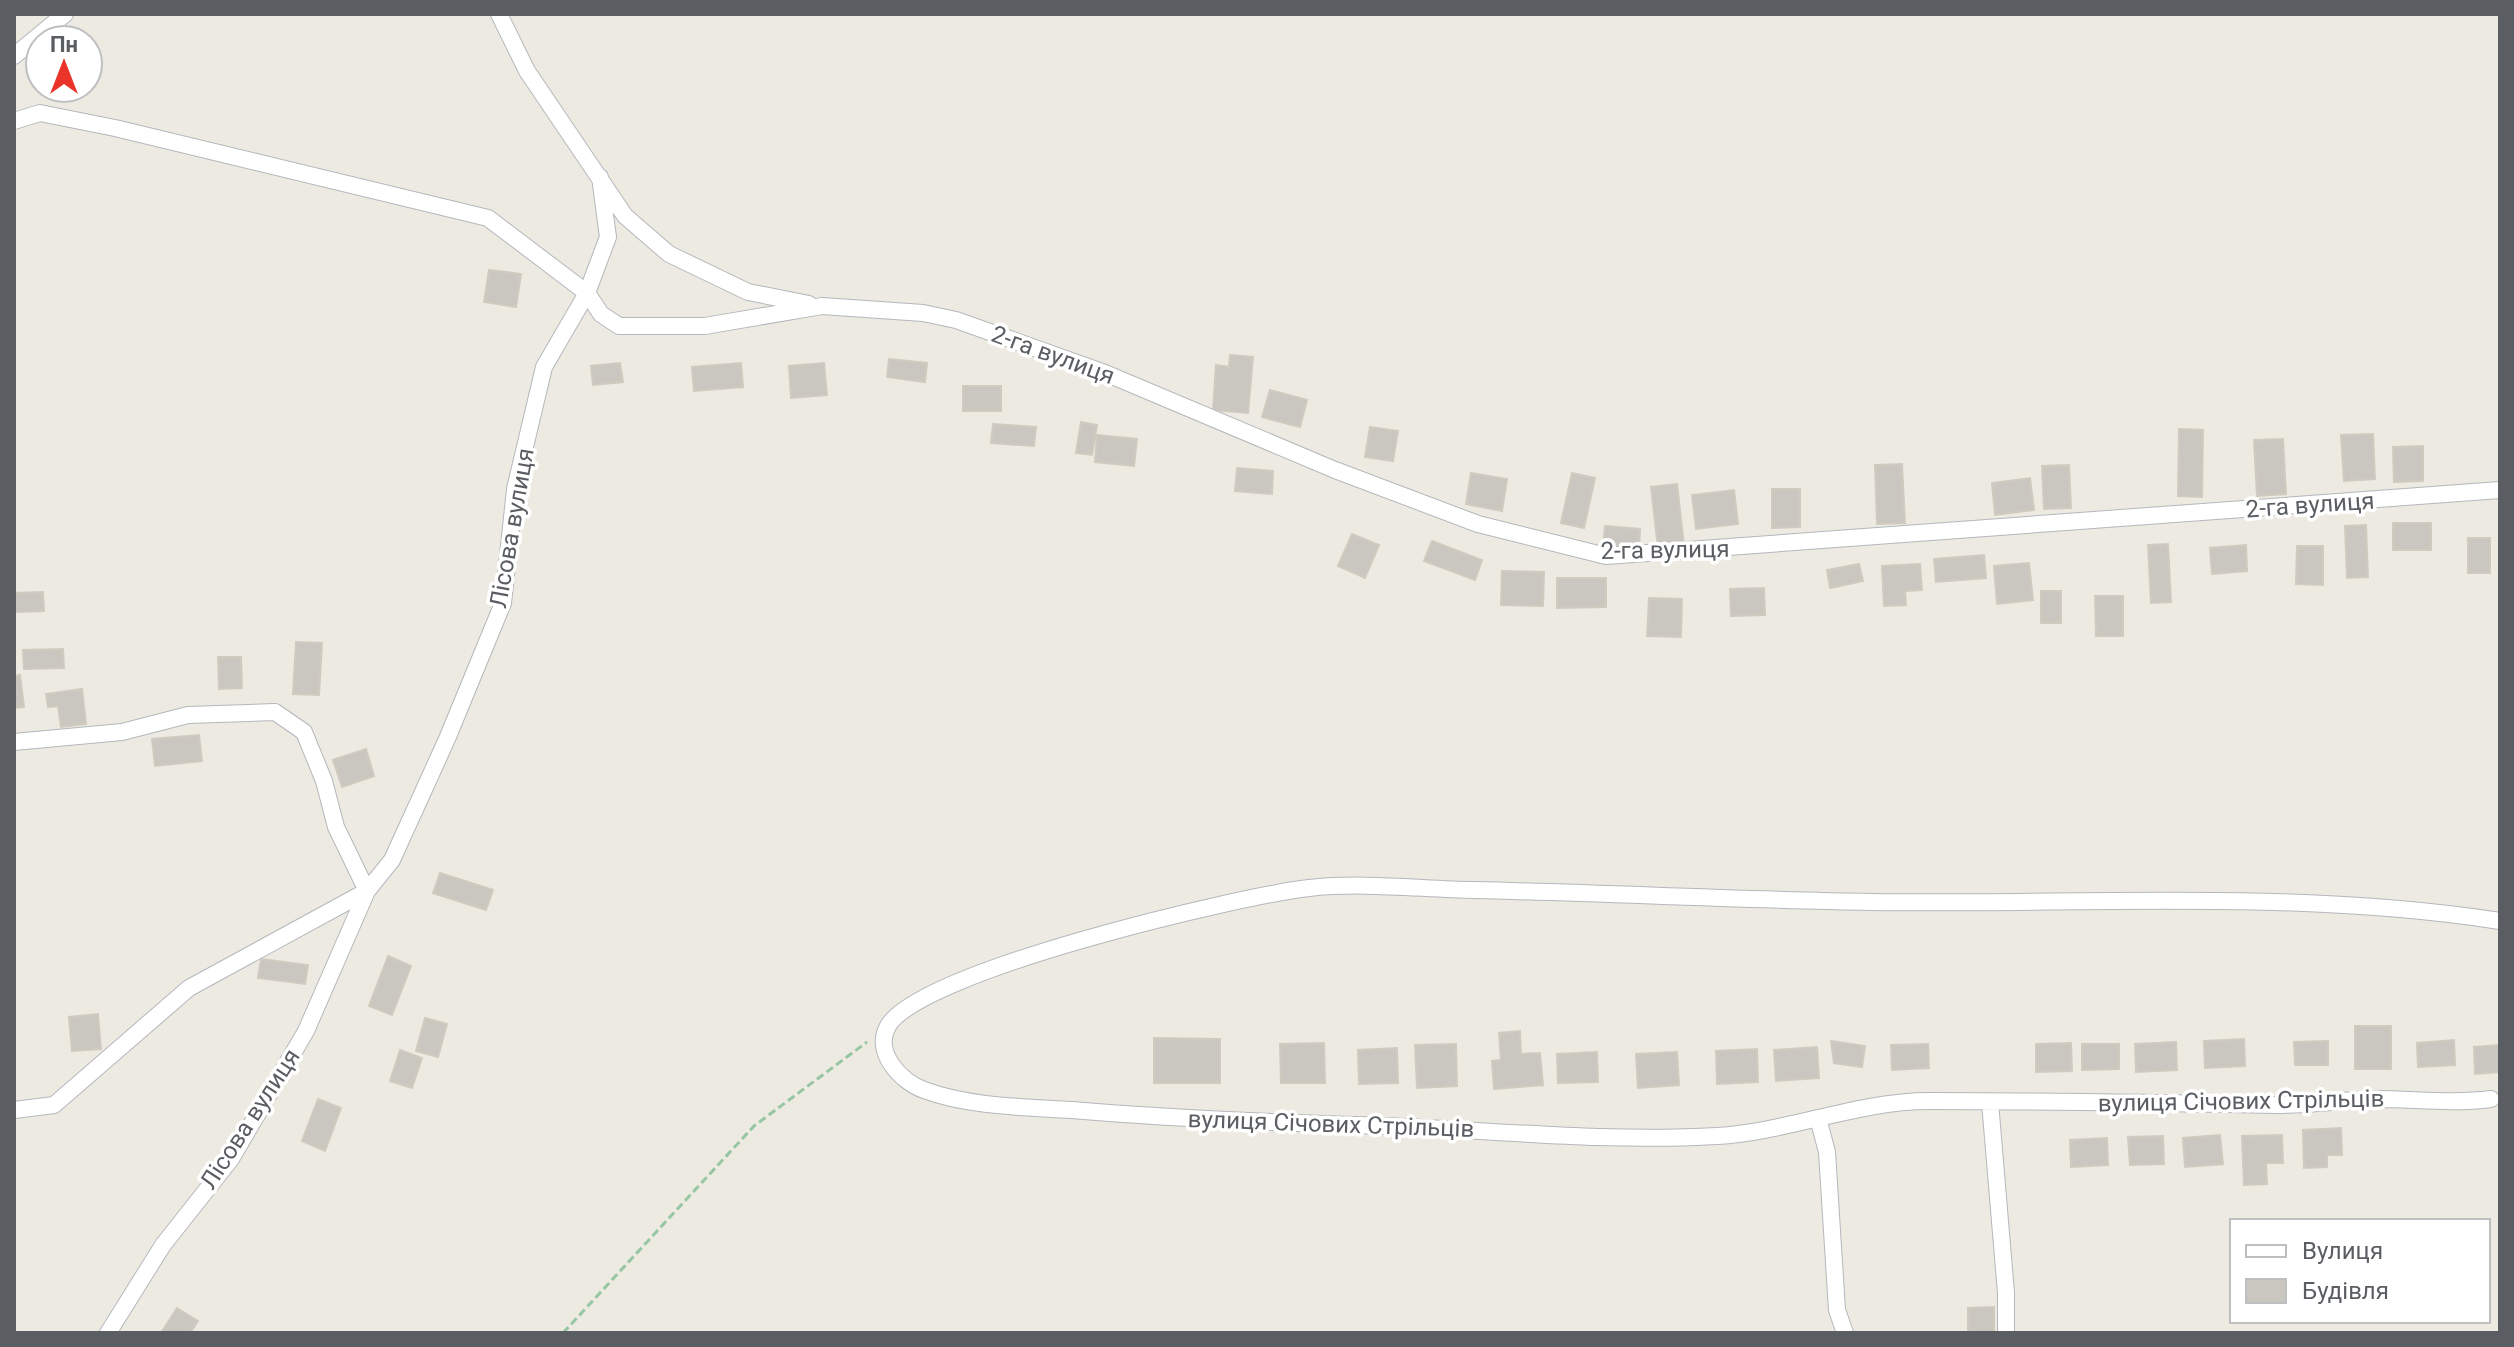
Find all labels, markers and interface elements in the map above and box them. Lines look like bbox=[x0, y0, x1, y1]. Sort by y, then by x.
north arrow bbox=[24, 24, 104, 104]
text: Пн bbox=[50, 32, 78, 57]
street label: 2-га вулиця bbox=[988, 320, 1118, 390]
street label: Лісова вулиця bbox=[484, 446, 540, 610]
street label: 2-га вулиця bbox=[2245, 487, 2375, 523]
street label: 2-га вулиця bbox=[1600, 535, 1730, 565]
street label: Лісова вулиця bbox=[194, 1044, 306, 1194]
street label: вулиця Січових Стрільців bbox=[2098, 1085, 2384, 1117]
street label: вулиця Січових Стрільців bbox=[1187, 1105, 1475, 1143]
legend bbox=[2230, 1219, 2490, 1323]
text: Вулиця bbox=[2302, 1237, 2383, 1265]
text: Будівля bbox=[2302, 1277, 2389, 1305]

